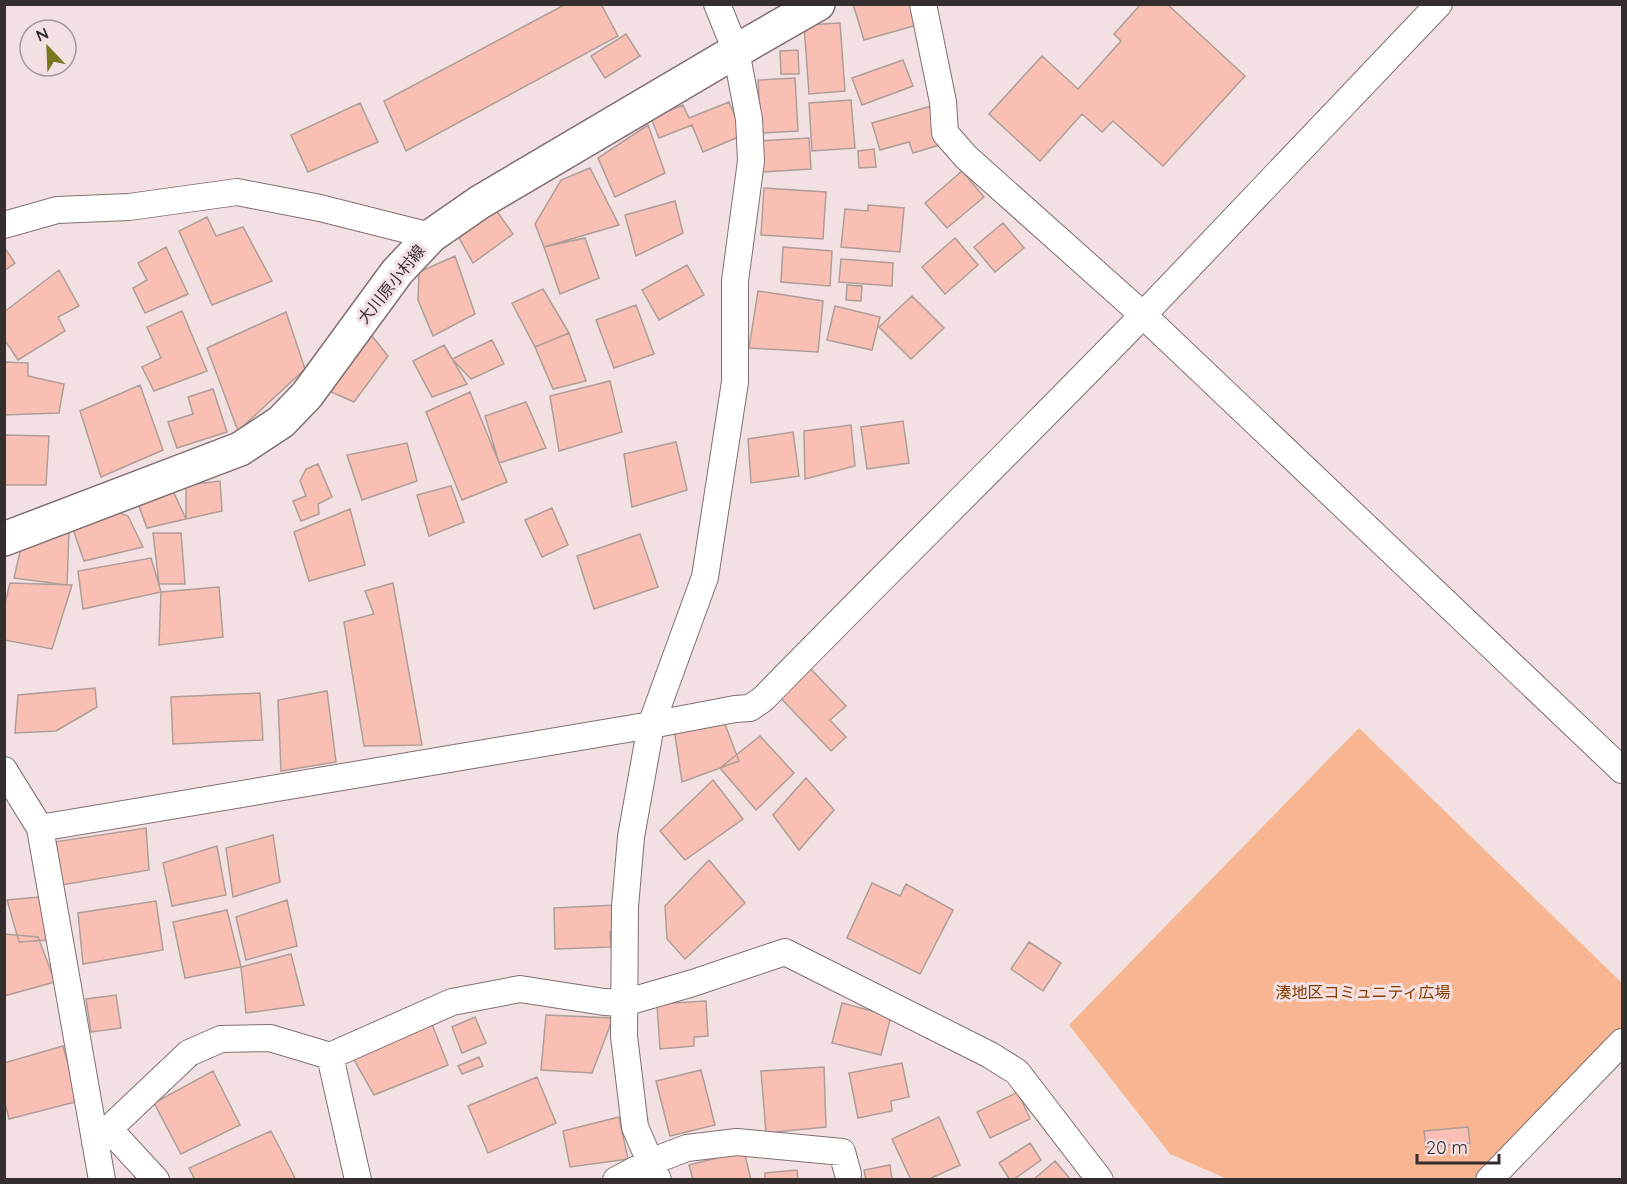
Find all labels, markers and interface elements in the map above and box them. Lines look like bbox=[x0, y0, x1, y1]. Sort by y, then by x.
north arrow bbox=[18, 18, 78, 78]
text: N bbox=[33, 23, 51, 46]
street label: 大川原小村線 bbox=[353, 240, 429, 328]
park label: 湊地区コミュニティ広場 bbox=[1275, 982, 1451, 1002]
scale bar bbox=[1417, 1127, 1500, 1165]
text: 20 m bbox=[1426, 1136, 1468, 1159]

